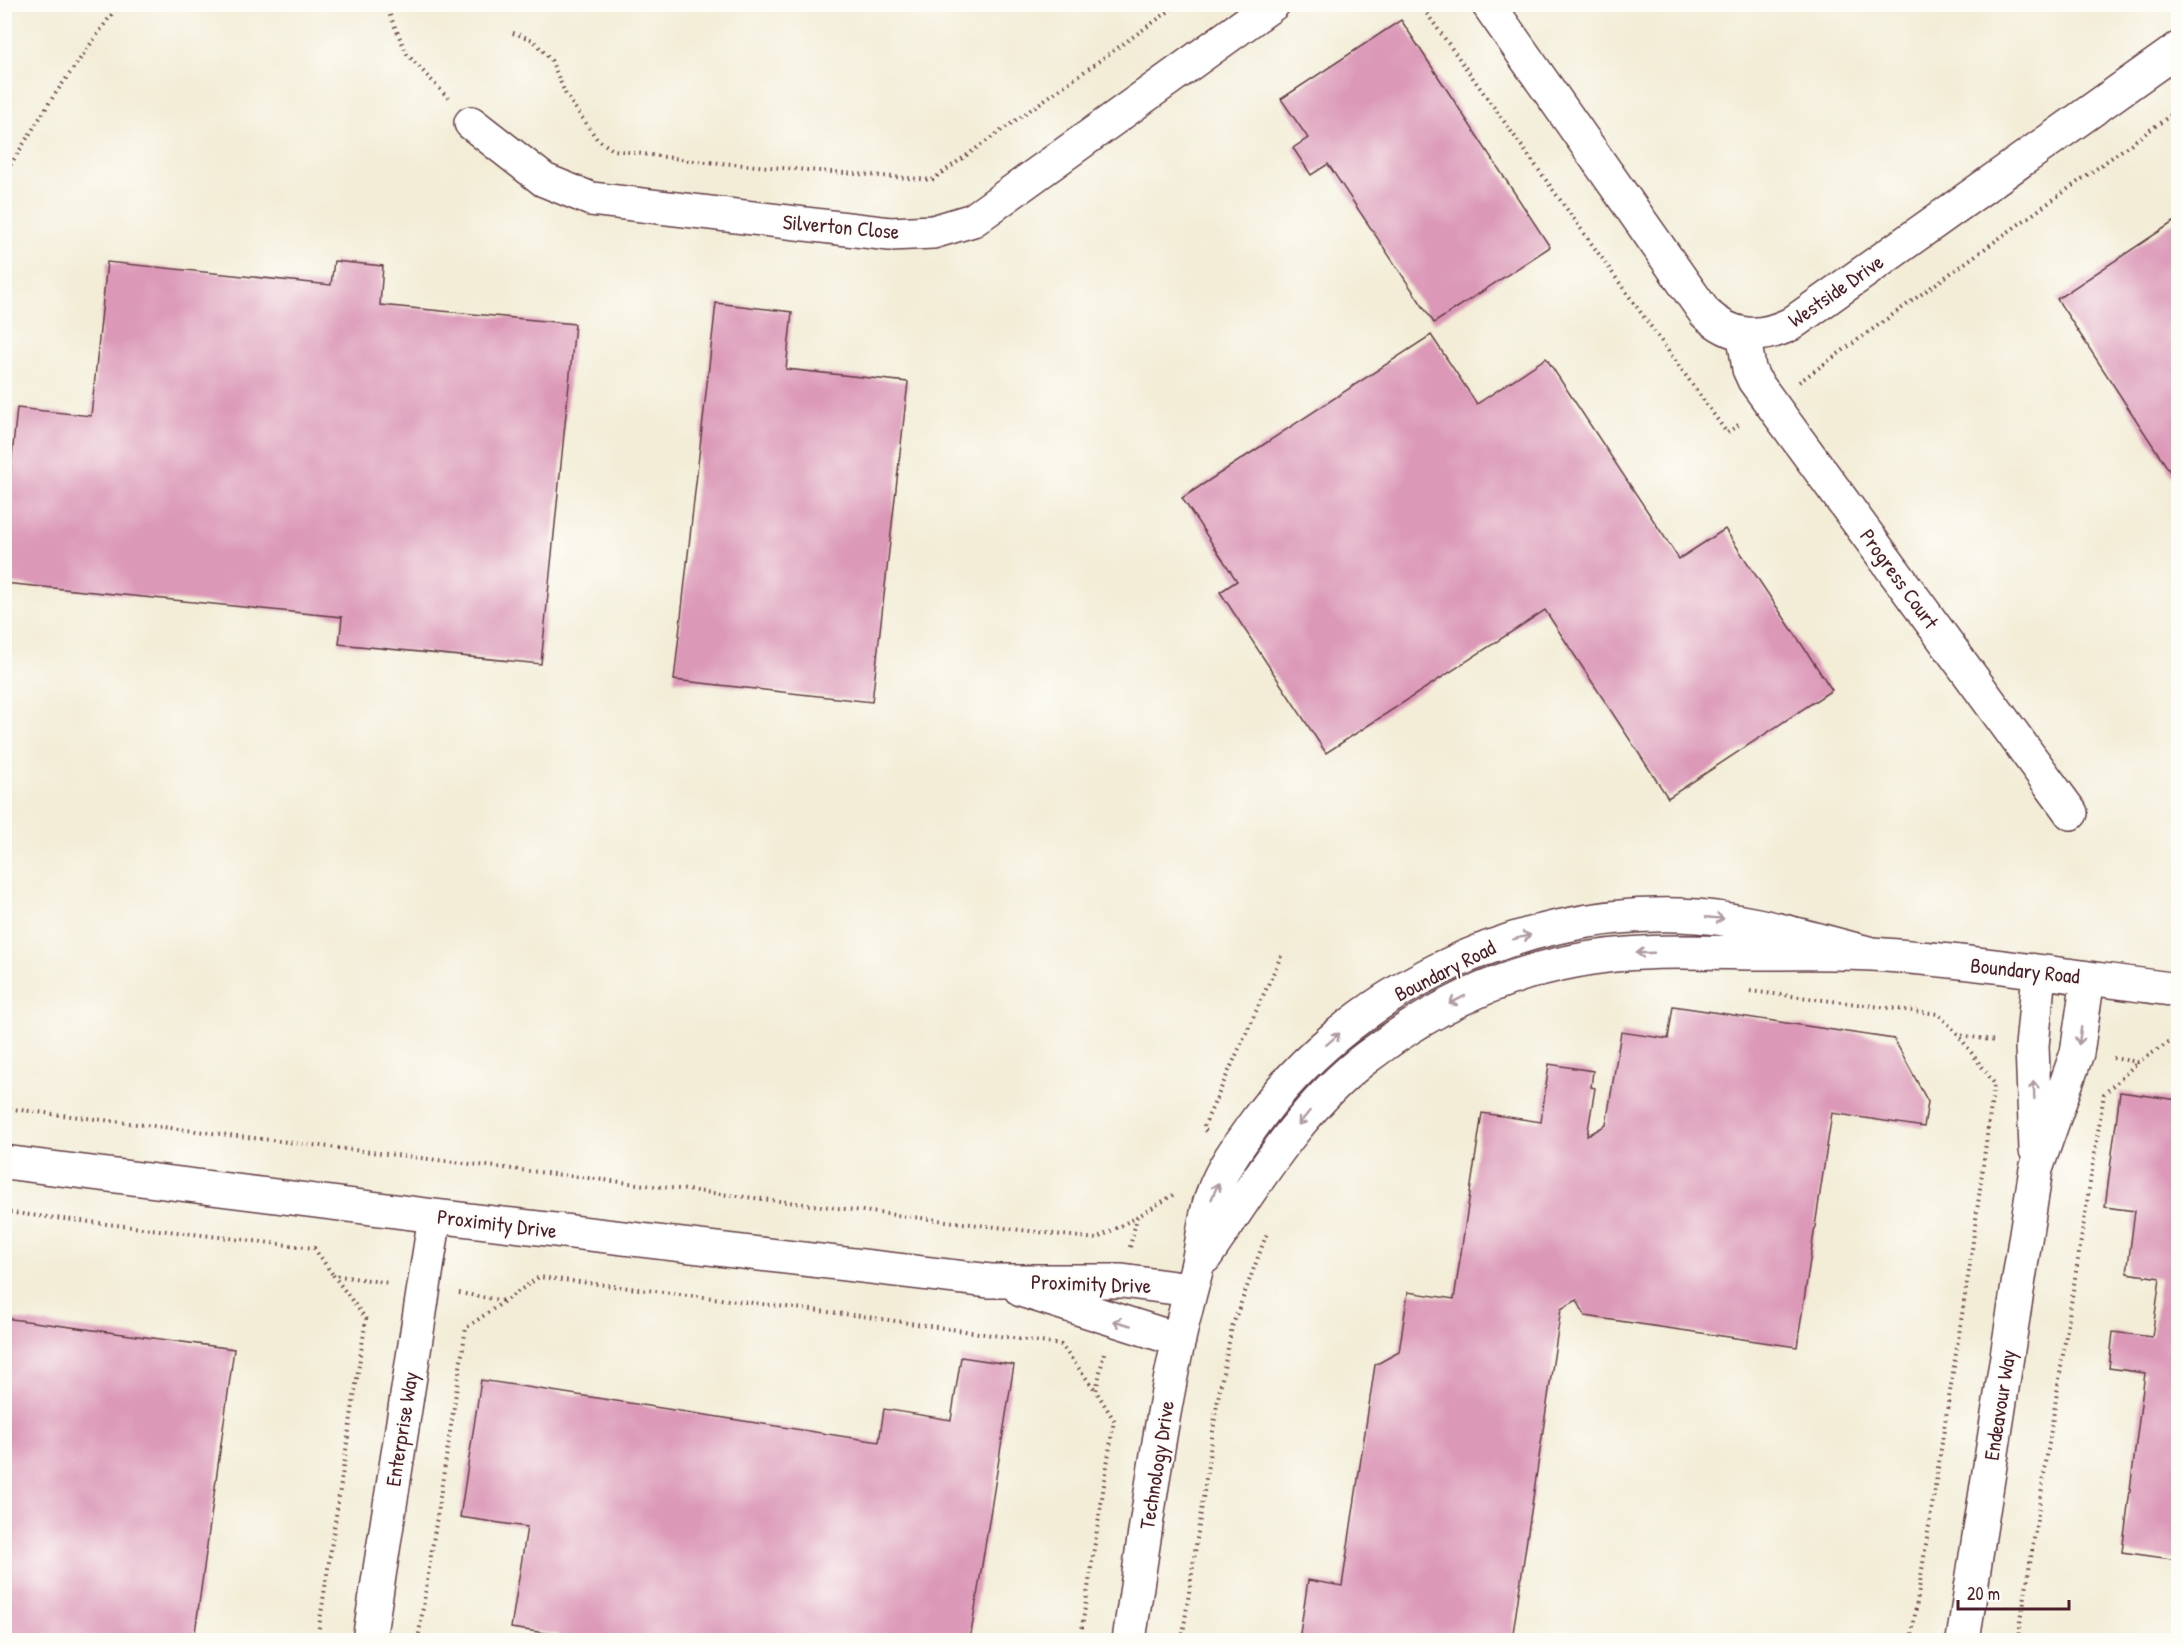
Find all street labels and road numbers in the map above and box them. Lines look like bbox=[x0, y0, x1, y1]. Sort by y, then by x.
street label: Silverton Close bbox=[782, 207, 900, 246]
street label: Westside Drive bbox=[1782, 247, 1889, 334]
street label: Progress Court bbox=[1853, 523, 1946, 635]
street label: Boundary Road bbox=[1389, 933, 1500, 1008]
street label: Boundary Road bbox=[1969, 950, 2081, 991]
street label: Proximity Drive bbox=[436, 1202, 558, 1245]
street label: Proximity Drive bbox=[1030, 1267, 1152, 1300]
street label: Endeavour Way bbox=[1976, 1347, 2023, 1462]
street label: Enterprise Way bbox=[378, 1369, 425, 1488]
street label: Technology Drive bbox=[1132, 1399, 1181, 1531]

